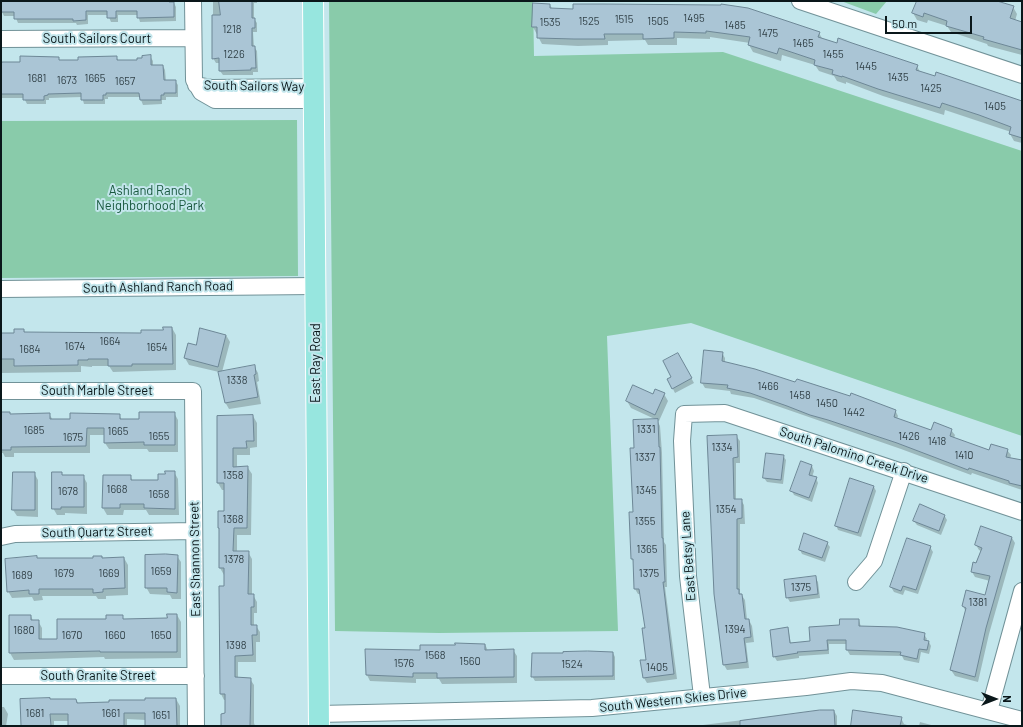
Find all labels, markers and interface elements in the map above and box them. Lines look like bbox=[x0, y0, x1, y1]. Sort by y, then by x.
scale bar bbox=[887, 8, 974, 34]
house number: 1495 bbox=[683, 11, 705, 25]
house number: 1515 bbox=[615, 12, 633, 26]
house number: 1525 bbox=[578, 14, 600, 28]
house number: 1505 bbox=[647, 14, 669, 28]
house number: 1535 bbox=[540, 15, 560, 29]
text: 50 m bbox=[892, 16, 917, 30]
house number: 1485 bbox=[724, 18, 746, 32]
house number: 1218 bbox=[222, 22, 242, 36]
house number: 1475 bbox=[758, 26, 778, 40]
street label: South Sailors Court bbox=[43, 31, 151, 47]
house number: 1465 bbox=[792, 36, 814, 50]
house number: 1226 bbox=[223, 47, 245, 61]
house number: 1455 bbox=[822, 47, 844, 61]
house number: 1445 bbox=[855, 59, 877, 73]
house number: 1435 bbox=[887, 70, 909, 84]
house number: 1681 bbox=[28, 71, 46, 85]
house number: 1665 bbox=[85, 71, 105, 85]
house number: 1673 bbox=[57, 73, 77, 87]
house number: 1657 bbox=[115, 74, 135, 88]
street label: South Sailors Way bbox=[204, 77, 304, 95]
house number: 1425 bbox=[920, 81, 942, 95]
house number: 1405 bbox=[984, 99, 1006, 113]
park label: Ashland Ranch Neighborhood Park bbox=[96, 183, 204, 214]
street label: South Ashland Ranch Road bbox=[83, 278, 233, 296]
street label: East Ray Road bbox=[308, 323, 324, 403]
house number: 1664 bbox=[99, 334, 121, 348]
house number: 1674 bbox=[65, 339, 85, 353]
house number: 1654 bbox=[146, 340, 168, 354]
house number: 1684 bbox=[19, 342, 41, 356]
house number: 1338 bbox=[227, 373, 247, 387]
house number: 1466 bbox=[757, 379, 779, 393]
street label: South Marble Street bbox=[41, 383, 153, 399]
house number: 1458 bbox=[789, 388, 811, 402]
house number: 1450 bbox=[816, 396, 838, 410]
house number: 1442 bbox=[843, 405, 865, 419]
house number: 1331 bbox=[637, 422, 655, 436]
house number: 1685 bbox=[24, 423, 44, 437]
house number: 1665 bbox=[108, 424, 128, 438]
street label: South Palomino Creek Drive bbox=[778, 424, 930, 486]
house number: 1655 bbox=[149, 429, 169, 443]
house number: 1426 bbox=[898, 429, 920, 443]
house number: 1675 bbox=[63, 430, 83, 444]
house number: 1418 bbox=[928, 434, 946, 448]
house number: 1334 bbox=[711, 440, 733, 454]
house number: 1410 bbox=[955, 448, 973, 462]
house number: 1337 bbox=[635, 450, 655, 464]
house number: 1358 bbox=[223, 468, 243, 482]
house number: 1668 bbox=[107, 482, 127, 496]
house number: 1345 bbox=[635, 483, 657, 497]
house number: 1678 bbox=[58, 484, 78, 498]
house number: 1658 bbox=[149, 487, 169, 501]
street label: East Shannon Street bbox=[186, 501, 204, 617]
house number: 1354 bbox=[715, 502, 737, 516]
street label: East Betsy Lane bbox=[677, 511, 699, 601]
house number: 1368 bbox=[223, 512, 243, 526]
house number: 1355 bbox=[635, 514, 655, 528]
street label: South Quartz Street bbox=[42, 523, 152, 541]
house number: 1365 bbox=[637, 542, 657, 556]
house number: 1378 bbox=[224, 552, 244, 566]
house number: 1659 bbox=[151, 564, 171, 578]
house number: 1679 bbox=[54, 566, 74, 580]
house number: 1669 bbox=[99, 566, 119, 580]
house number: 1375 bbox=[639, 566, 659, 580]
house number: 1689 bbox=[12, 568, 32, 582]
house number: 1375 bbox=[791, 580, 811, 594]
house number: 1381 bbox=[969, 595, 987, 609]
house number: 1394 bbox=[724, 622, 746, 636]
house number: 1680 bbox=[13, 623, 35, 637]
house number: 1670 bbox=[62, 628, 82, 642]
house number: 1660 bbox=[104, 628, 126, 642]
house number: 1650 bbox=[150, 628, 172, 642]
house number: 1398 bbox=[226, 638, 246, 652]
house number: 1568 bbox=[425, 648, 445, 662]
house number: 1560 bbox=[459, 654, 481, 668]
house number: 1576 bbox=[394, 656, 414, 670]
house number: 1524 bbox=[561, 657, 583, 671]
house number: 1405 bbox=[646, 660, 668, 674]
street label: South Granite Street bbox=[40, 668, 156, 684]
north arrow bbox=[975, 679, 1015, 719]
street label: South Western Skies Drive bbox=[599, 685, 747, 715]
text: N bbox=[1001, 695, 1014, 703]
house number: 1681 bbox=[26, 706, 44, 720]
house number: 1661 bbox=[102, 706, 120, 720]
house number: 1651 bbox=[152, 708, 170, 722]

